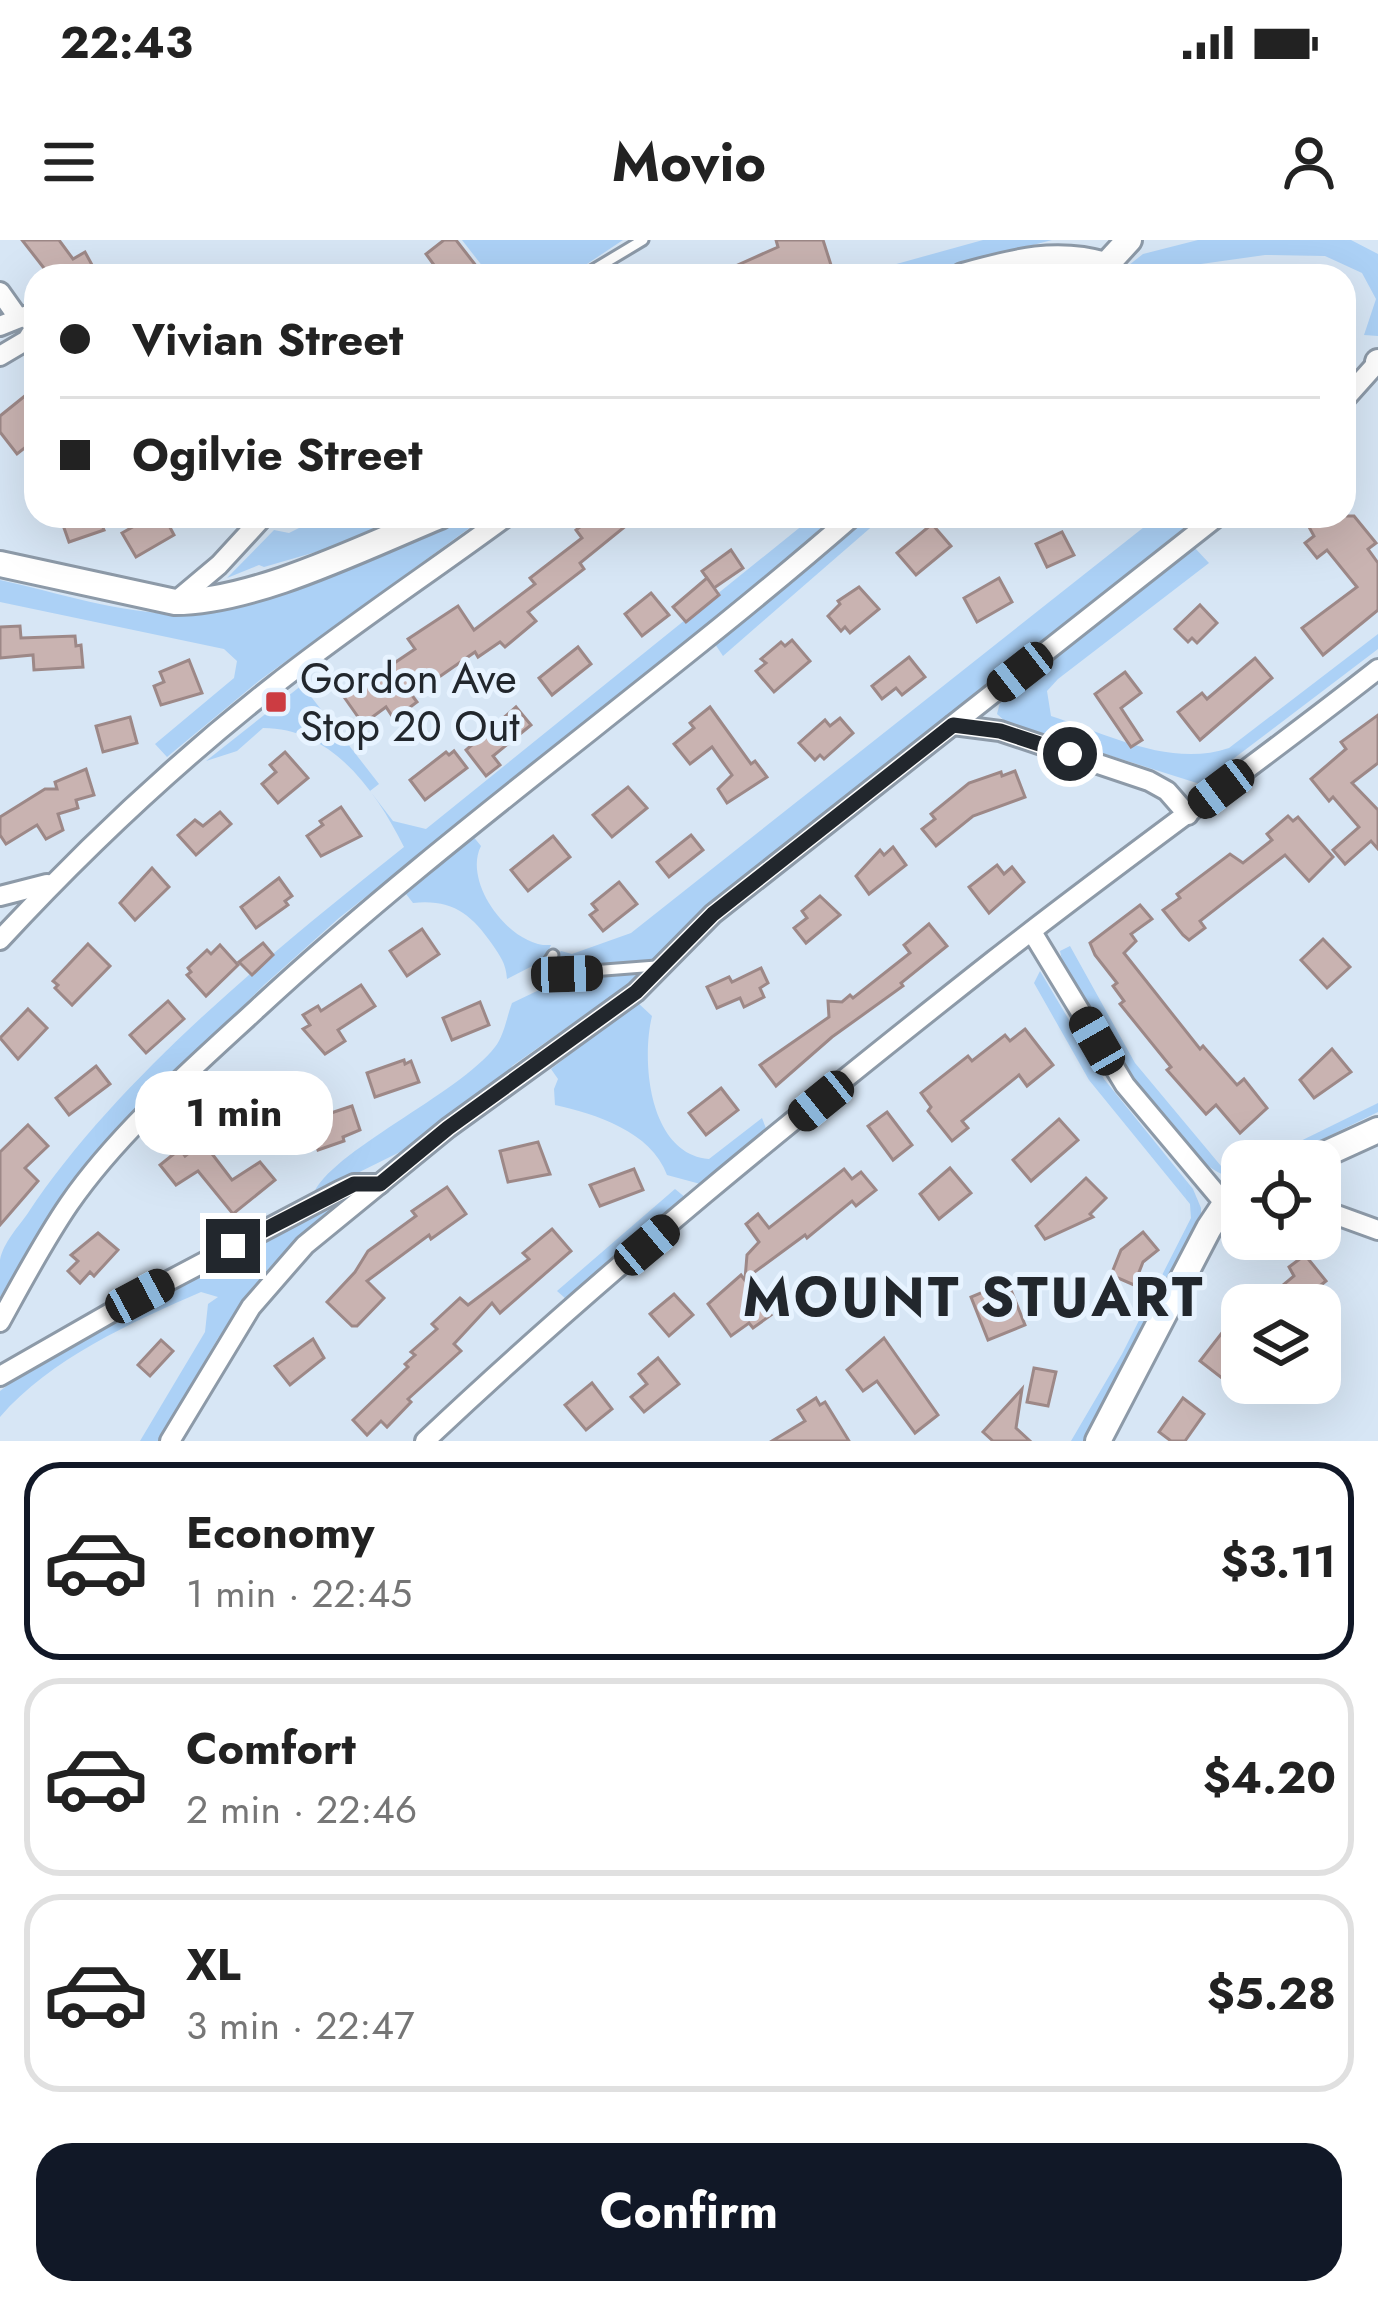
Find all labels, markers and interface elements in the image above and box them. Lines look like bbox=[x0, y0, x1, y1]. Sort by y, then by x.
text: 22:43 bbox=[60, 10, 193, 75]
text: Movio bbox=[612, 123, 766, 201]
icon: menu bbox=[36, 129, 102, 195]
icon: person bbox=[1276, 129, 1342, 195]
text: Vivian Street bbox=[132, 307, 403, 372]
text: Ogilvie Street bbox=[132, 422, 423, 487]
car bbox=[981, 636, 1059, 708]
place label: Gordon Ave Stop 20 Out bbox=[300, 648, 520, 757]
marker: Gordon Ave Stop 20 Out bbox=[263, 689, 289, 715]
route start bbox=[1043, 727, 1097, 781]
car bbox=[1181, 753, 1261, 825]
car bbox=[530, 955, 604, 993]
car bbox=[1063, 1001, 1131, 1081]
car bbox=[782, 1064, 860, 1138]
callout: 1 min bbox=[134, 1072, 332, 1156]
text: 1 min bbox=[186, 1084, 282, 1141]
map controls bbox=[1221, 1140, 1341, 1404]
button: locate bbox=[1221, 1140, 1341, 1260]
car bbox=[608, 1208, 686, 1282]
route end bbox=[206, 1219, 260, 1273]
district label: MOUNT STUART bbox=[743, 1258, 1205, 1336]
car bbox=[100, 1263, 180, 1329]
button: layers bbox=[1221, 1284, 1341, 1404]
text: Economy bbox=[186, 1500, 374, 1565]
icon: car bbox=[42, 1507, 150, 1615]
text: $3.11 bbox=[1220, 1529, 1336, 1594]
text: 1 min · 22:45 bbox=[186, 1565, 412, 1622]
text: Comfort bbox=[186, 1716, 356, 1781]
icon: car bbox=[42, 1723, 150, 1831]
text: $4.20 bbox=[1203, 1745, 1336, 1810]
text: 2 min · 22:46 bbox=[186, 1781, 417, 1838]
text: XL bbox=[186, 1932, 241, 1997]
icon: car bbox=[42, 1939, 150, 2047]
text: $5.28 bbox=[1207, 1961, 1336, 2026]
text: 3 min · 22:47 bbox=[186, 1997, 414, 2054]
button: Confirm bbox=[36, 2143, 1342, 2281]

